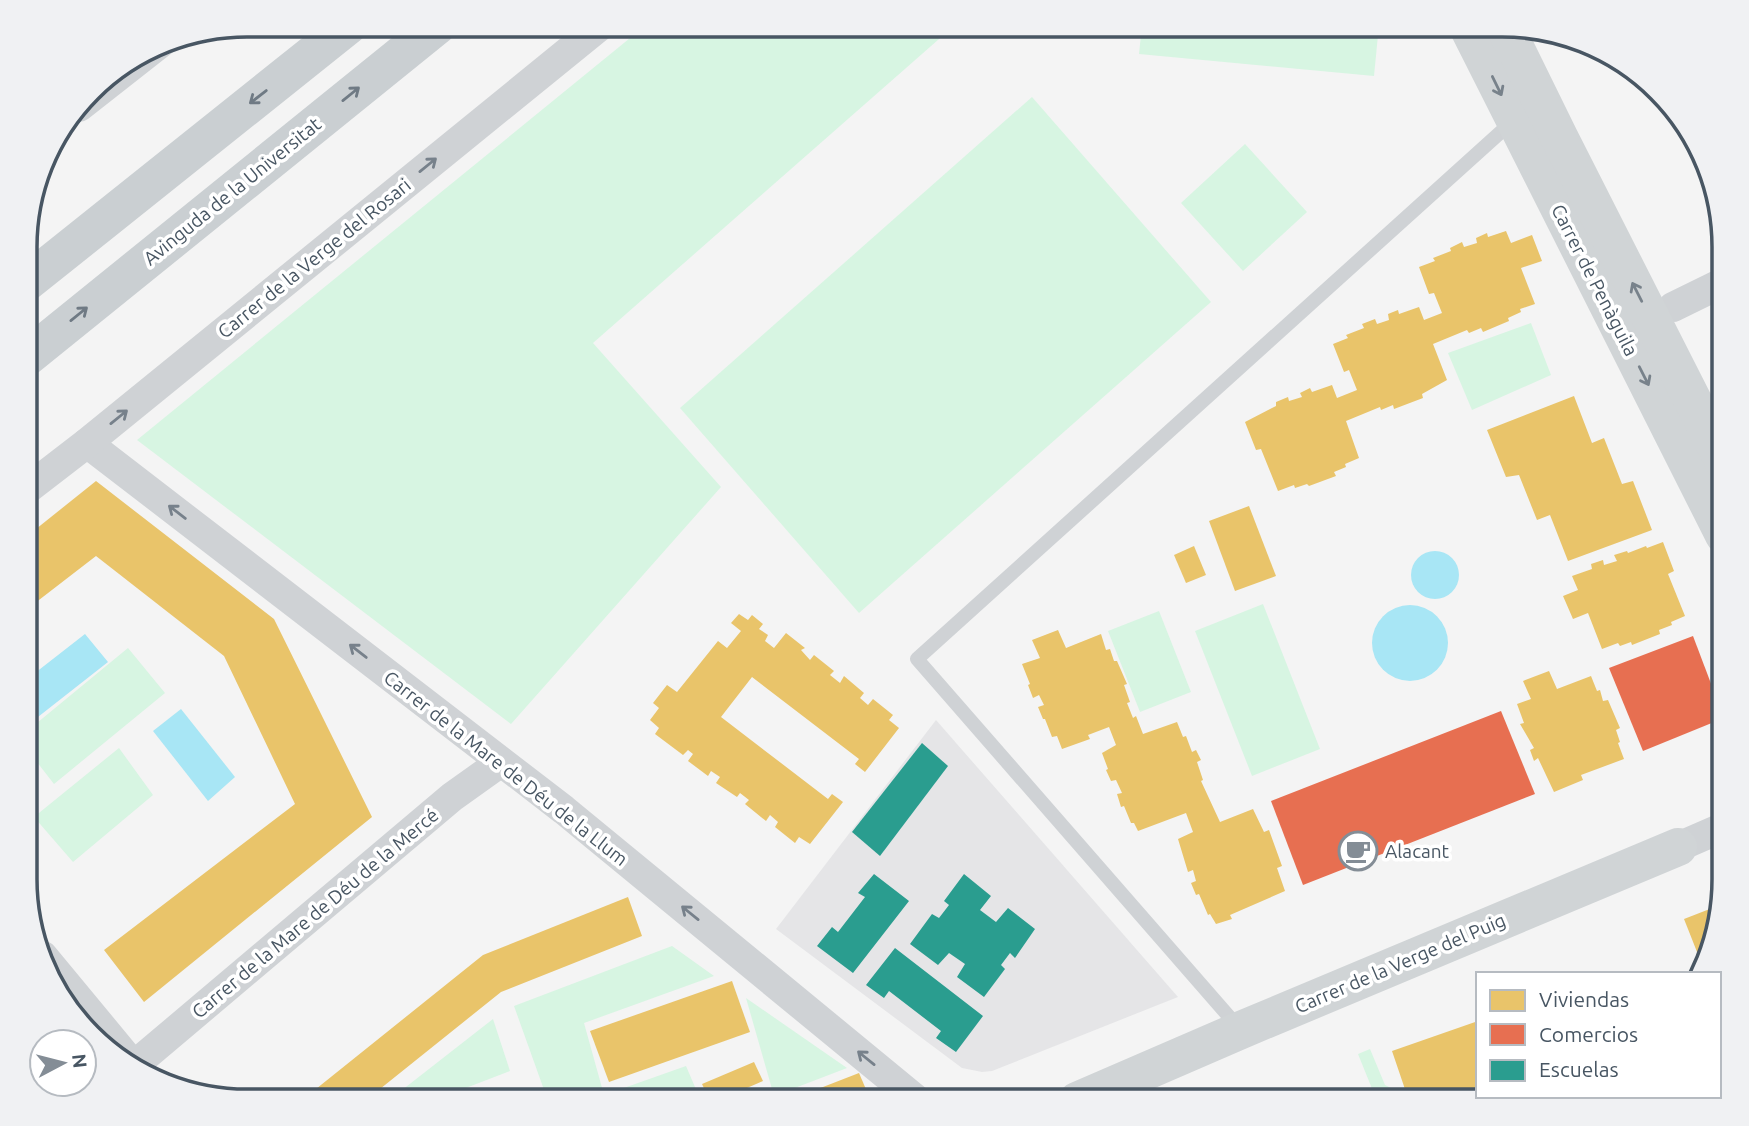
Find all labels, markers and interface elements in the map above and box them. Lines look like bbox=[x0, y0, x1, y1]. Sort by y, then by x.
one-way arrow bbox=[1490, 75, 1504, 96]
one-way arrow bbox=[342, 87, 360, 102]
one-way arrow bbox=[249, 90, 267, 105]
street label: Avinguda de la Universitat bbox=[139, 112, 326, 269]
one-way arrow bbox=[419, 158, 437, 173]
street label: Carrer de la Verge del Rosari bbox=[213, 173, 415, 343]
street label: Carrer de Penàguila bbox=[1547, 201, 1643, 359]
one-way arrow bbox=[1630, 282, 1644, 303]
one-way arrow bbox=[70, 307, 88, 322]
one-way arrow bbox=[1637, 365, 1651, 386]
one-way arrow bbox=[109, 410, 127, 425]
one-way arrow bbox=[169, 505, 187, 520]
one-way arrow bbox=[348, 644, 367, 659]
street label: Carrer de la Mare de Déu de la Llum bbox=[380, 666, 632, 870]
street label: Carrer de la Mare de Déu de la Mercé bbox=[187, 803, 443, 1023]
cafe icon: Alacant bbox=[1337, 830, 1379, 872]
place label: Alacant bbox=[1385, 840, 1450, 862]
one-way arrow bbox=[681, 906, 699, 921]
street label: Carrer de la Verge del Puig bbox=[1291, 909, 1509, 1017]
legend bbox=[1476, 972, 1721, 1098]
text: Viviendas bbox=[1539, 987, 1629, 1011]
text: Comercios bbox=[1539, 1022, 1638, 1046]
north arrow bbox=[28, 1028, 98, 1098]
one-way arrow bbox=[857, 1050, 875, 1066]
text: N bbox=[68, 1053, 92, 1069]
text: Escuelas bbox=[1539, 1057, 1619, 1081]

